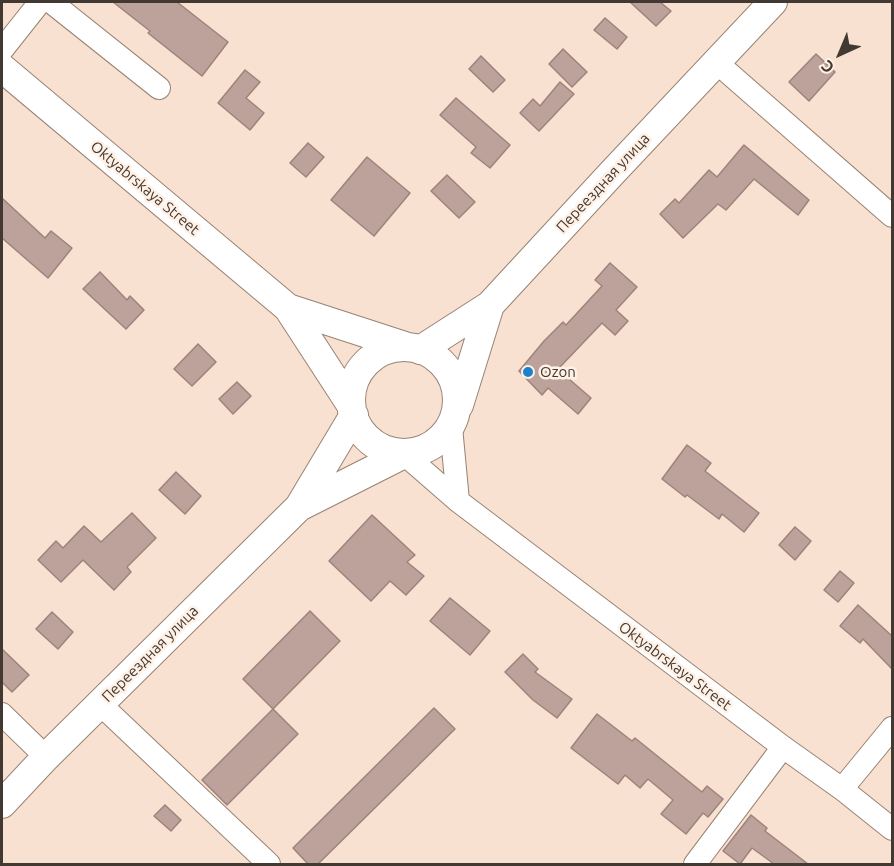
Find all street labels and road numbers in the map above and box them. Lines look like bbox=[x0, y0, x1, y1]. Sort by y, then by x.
street label: Переездная улица bbox=[552, 130, 654, 236]
street label: Oktyabrskaya Street bbox=[87, 137, 203, 239]
street label: Переездная улица bbox=[98, 602, 202, 706]
street label: Oktyabrskaya Street bbox=[615, 618, 735, 714]

